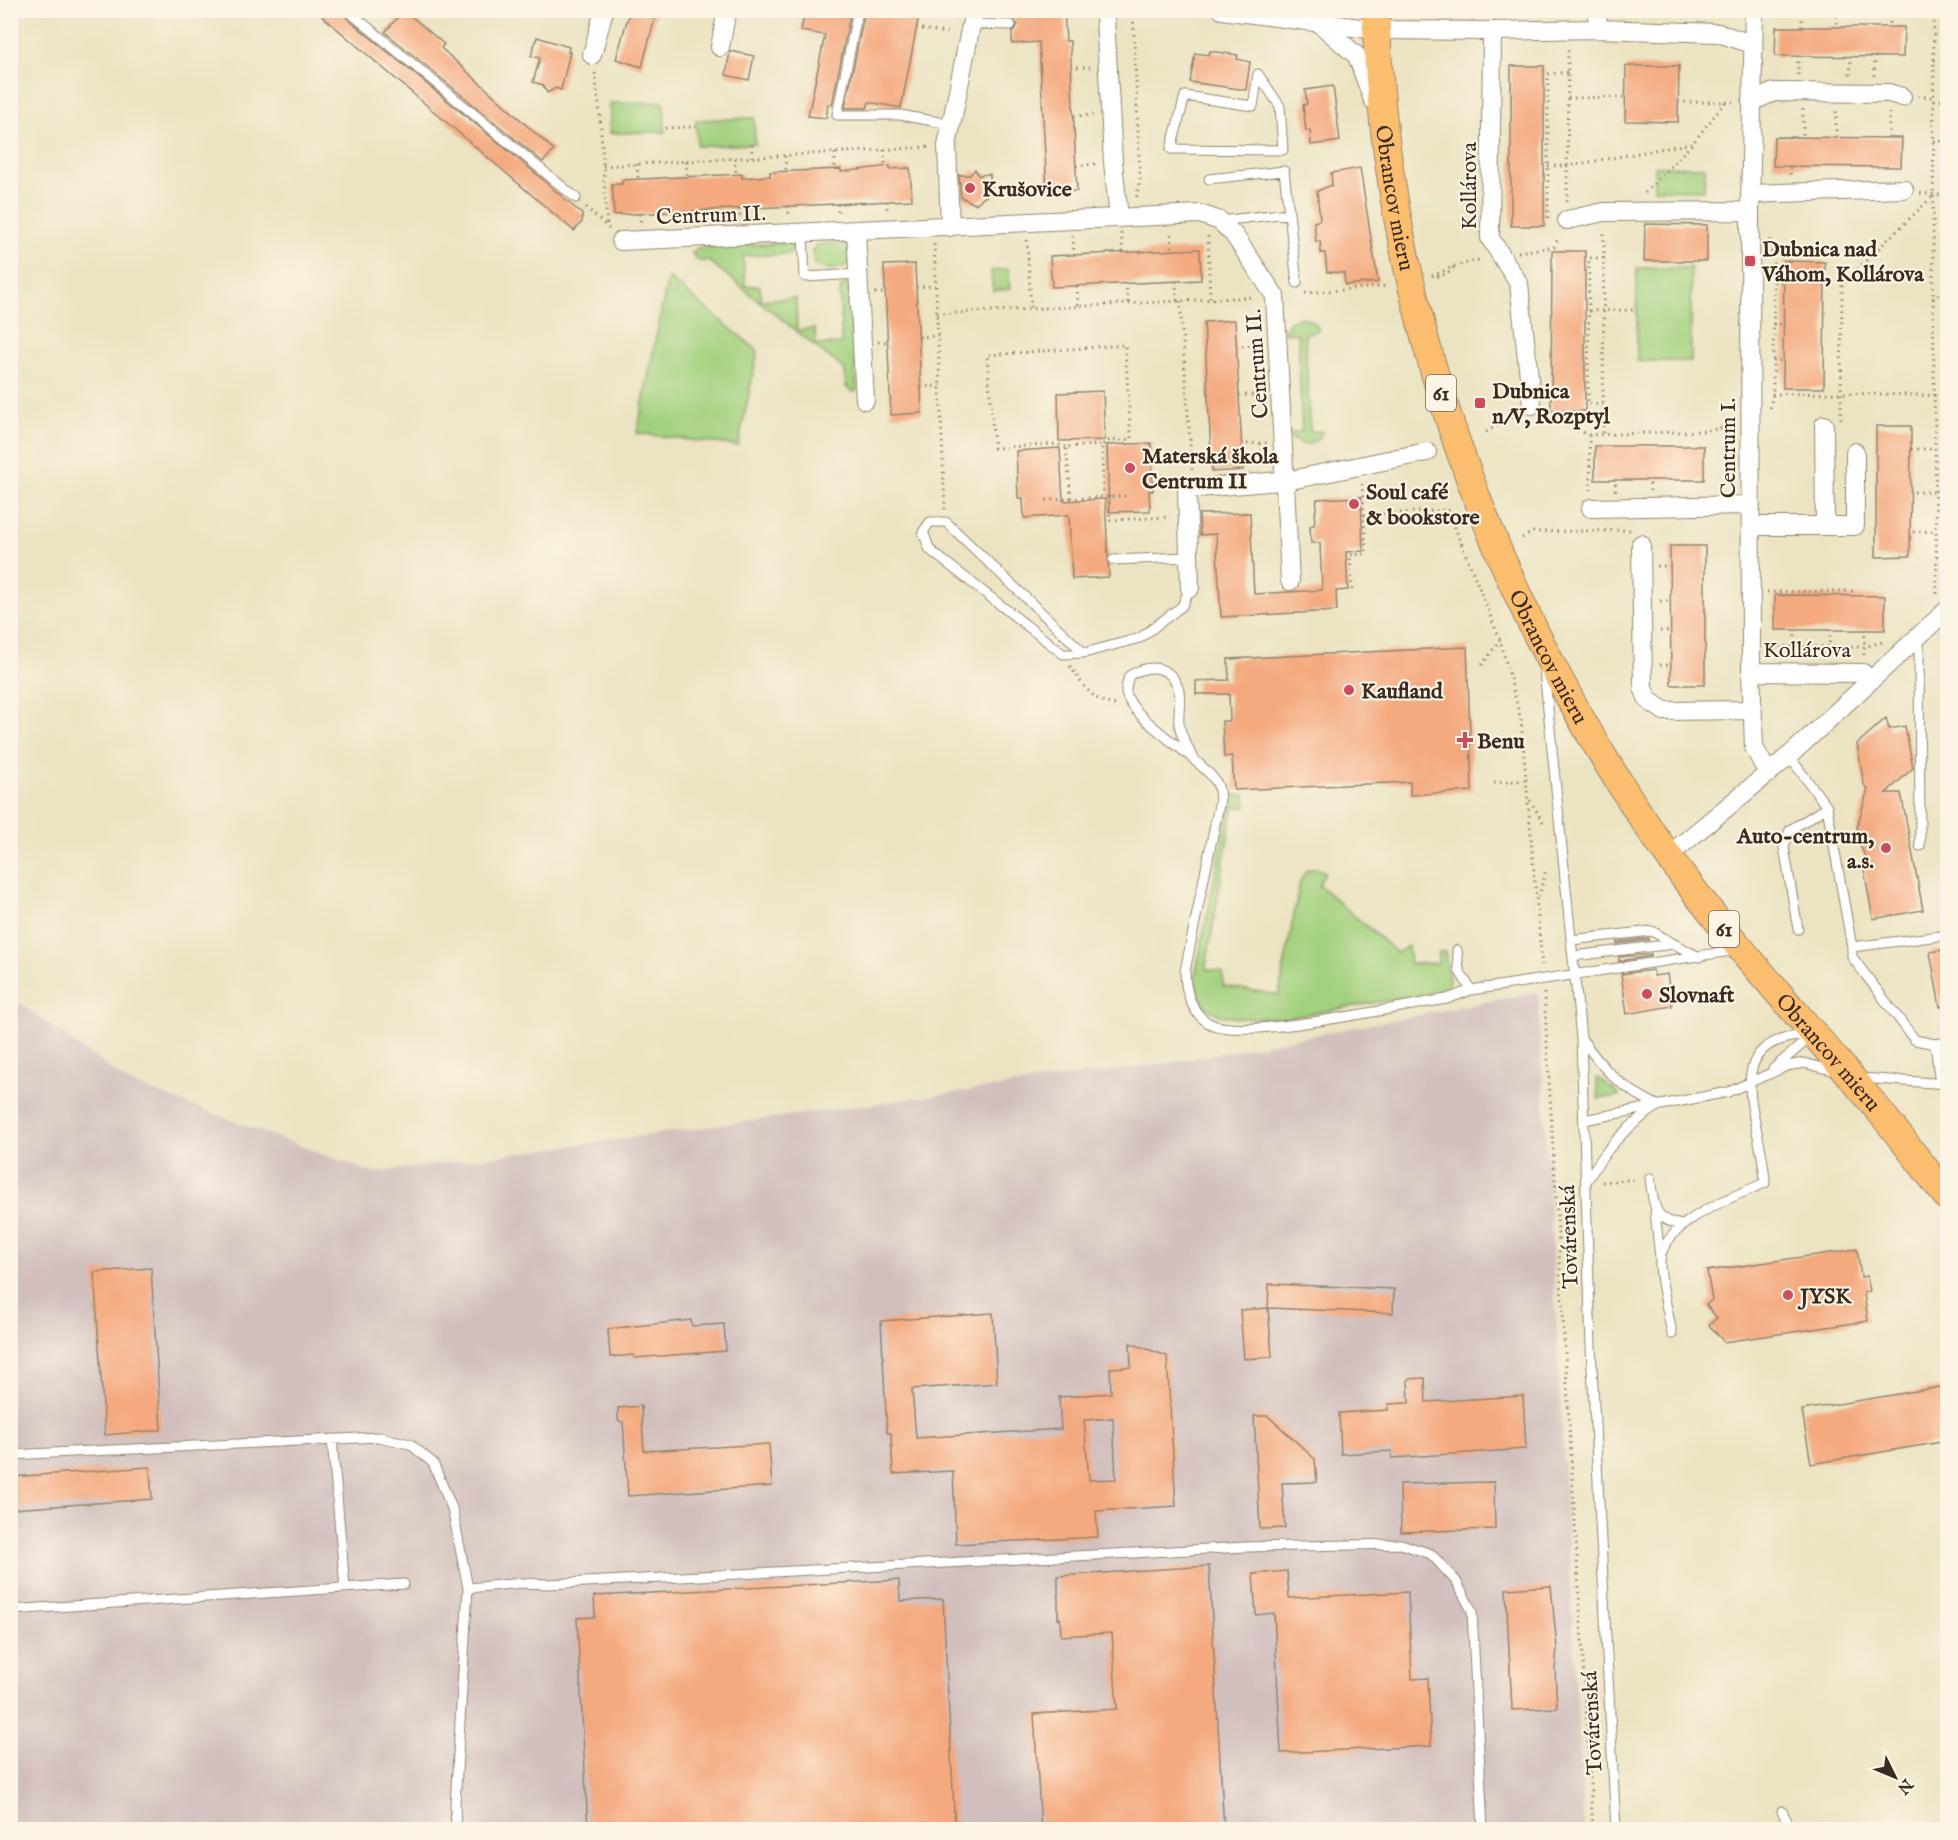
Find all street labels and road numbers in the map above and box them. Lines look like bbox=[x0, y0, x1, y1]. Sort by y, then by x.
street label: Obrancov mieru bbox=[1368, 124, 1420, 274]
street label: Kollárova bbox=[1456, 141, 1484, 230]
street label: Centrum II. bbox=[656, 200, 767, 232]
street label: Centrum II. bbox=[1240, 308, 1276, 420]
road number: 61 bbox=[1426, 375, 1456, 411]
street label: Centrum I. bbox=[1715, 398, 1743, 498]
street label: Obrancov mieru bbox=[1501, 586, 1594, 730]
street label: Kollárova bbox=[1763, 637, 1852, 665]
road number: 61 bbox=[1709, 911, 1739, 947]
street label: Obrancov mieru bbox=[1769, 988, 1886, 1118]
street label: Továrenská bbox=[1554, 1184, 1586, 1289]
street label: Továrenská bbox=[1576, 1670, 1610, 1775]

